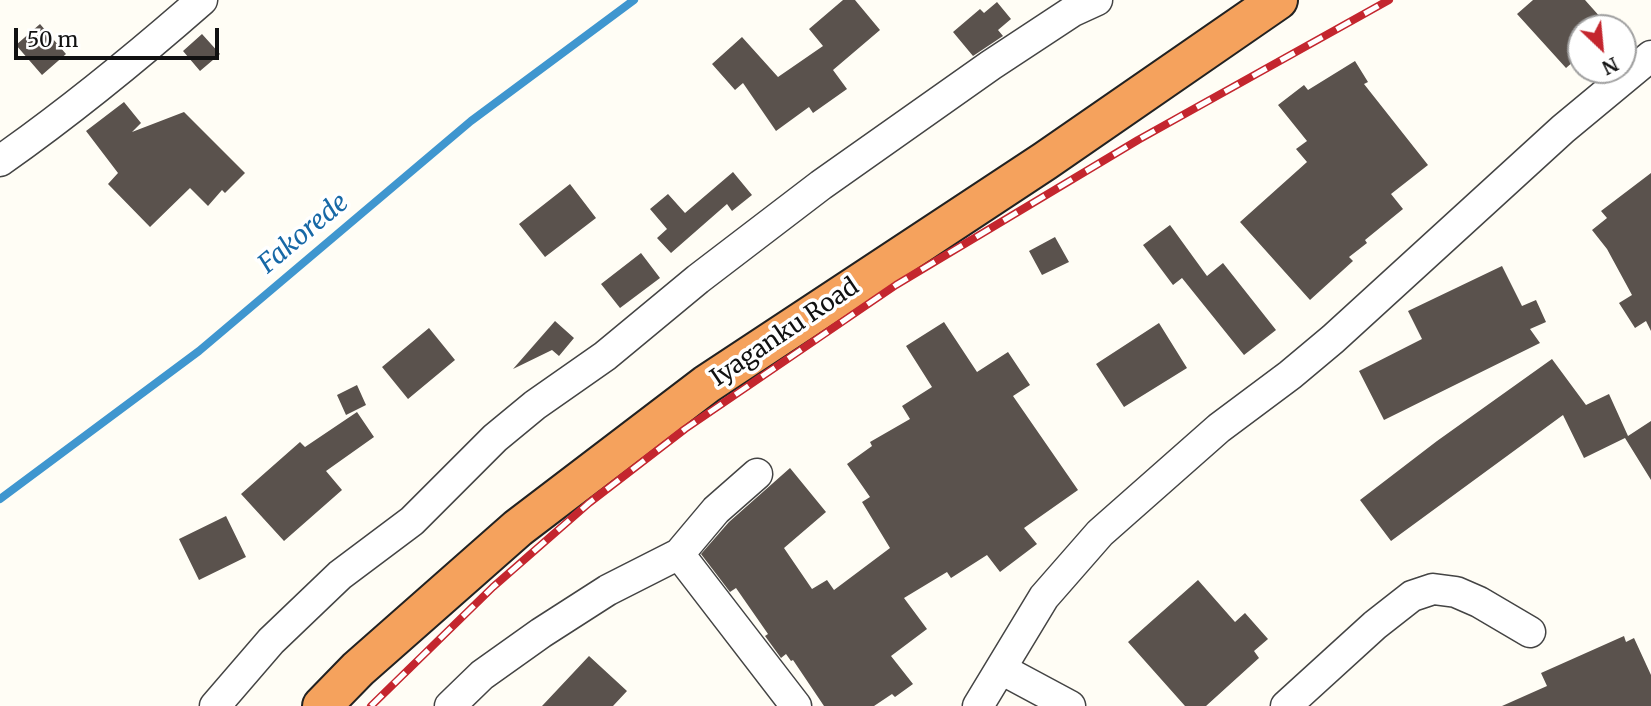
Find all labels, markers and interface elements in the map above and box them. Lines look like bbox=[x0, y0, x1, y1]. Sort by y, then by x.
scale bar bbox=[18, 14, 222, 58]
north arrow bbox=[1567, 14, 1637, 84]
text: 50 m bbox=[27, 26, 78, 53]
text: N bbox=[1598, 52, 1622, 80]
water label: Fakorede bbox=[253, 188, 355, 280]
street label: Iyaganku Road bbox=[706, 273, 864, 393]

